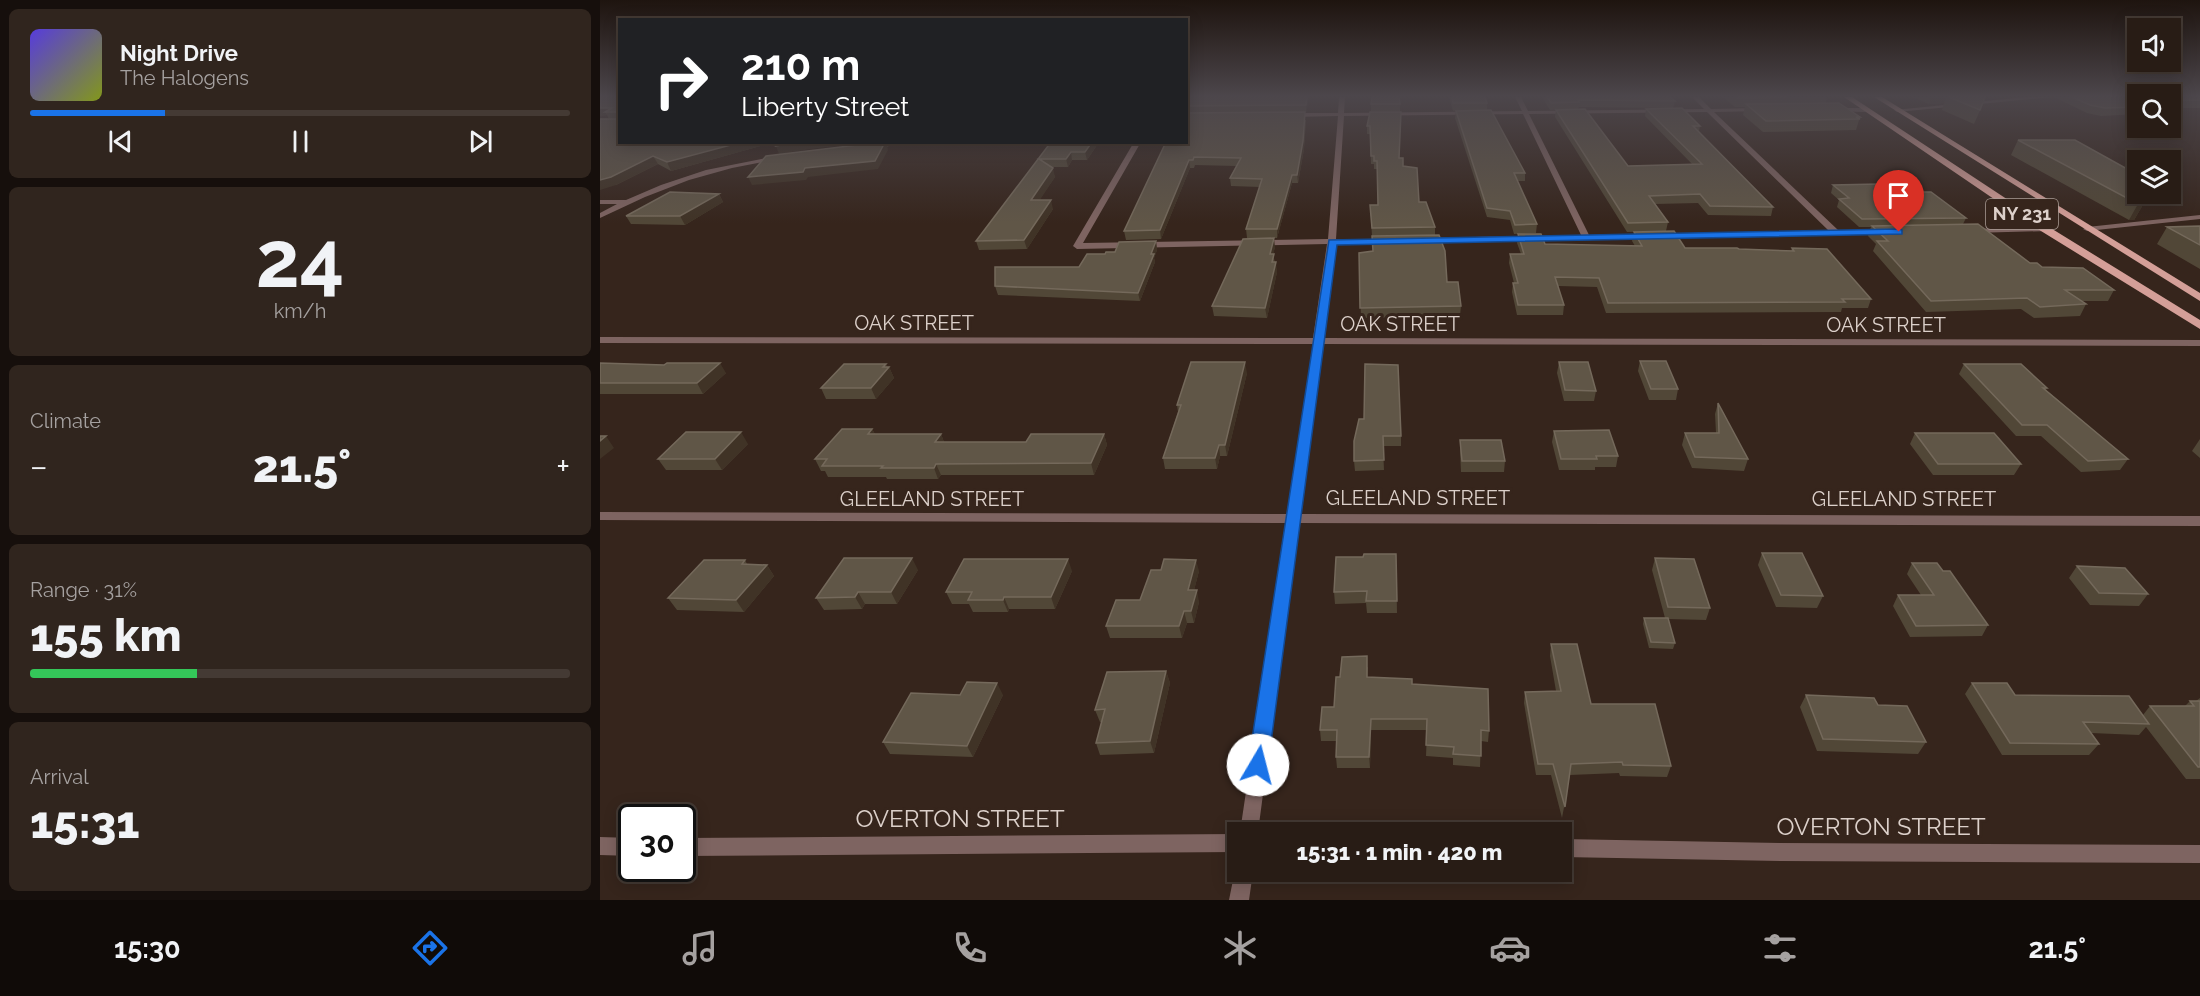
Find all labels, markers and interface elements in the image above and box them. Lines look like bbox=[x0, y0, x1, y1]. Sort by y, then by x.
map controls bbox=[2127, 18, 2181, 204]
button: sound bbox=[2127, 18, 2181, 72]
text: Night Drive bbox=[120, 40, 238, 66]
text: 210 m bbox=[741, 41, 860, 90]
icon: right bbox=[642, 42, 720, 120]
text: The Halogens bbox=[120, 66, 249, 90]
button: search bbox=[2127, 84, 2181, 138]
text: Liberty Street bbox=[741, 91, 909, 122]
icon: previous bbox=[104, 125, 137, 158]
icon: pause bbox=[284, 125, 317, 158]
icon: next bbox=[464, 125, 497, 158]
button: layers bbox=[2127, 150, 2181, 204]
pin bbox=[1873, 170, 1924, 232]
icon: arrive bbox=[1882, 179, 1915, 212]
road number: NY 231 bbox=[1986, 199, 2058, 229]
text: 24 bbox=[256, 214, 344, 305]
text: km/h bbox=[274, 299, 326, 323]
street label: OAK STREET bbox=[854, 311, 974, 335]
street label: OAK STREET bbox=[1340, 312, 1460, 336]
street label: OAK STREET bbox=[1826, 313, 1946, 337]
text: Climate bbox=[30, 409, 101, 433]
text: 21.5° bbox=[253, 440, 351, 493]
text: − bbox=[30, 447, 48, 486]
text: + bbox=[556, 447, 570, 486]
street label: GLEELAND STREET bbox=[1326, 486, 1510, 510]
street label: GLEELAND STREET bbox=[840, 487, 1024, 511]
street label: GLEELAND STREET bbox=[1812, 487, 1996, 511]
text: Range · 31% bbox=[30, 578, 137, 602]
text: 155 km bbox=[30, 609, 182, 662]
position arrow bbox=[1226, 733, 1290, 797]
text: Arrival bbox=[30, 765, 89, 789]
text: 15:31 bbox=[30, 796, 140, 849]
speed limit sign: 30 bbox=[618, 804, 696, 882]
street label: OVERTON STREET bbox=[855, 804, 1065, 833]
street label: OVERTON STREET bbox=[1776, 812, 1986, 841]
text: 15:31 · 1 min · 420 m bbox=[1297, 839, 1502, 865]
icon: directions bbox=[409, 927, 451, 969]
icon: music bbox=[679, 927, 721, 969]
icon: phone bbox=[949, 927, 991, 969]
icon: climate bbox=[1219, 927, 1261, 969]
icon: car bbox=[1489, 927, 1531, 969]
icon: filters bbox=[1759, 927, 1801, 969]
text: 15:30 bbox=[114, 933, 181, 964]
text: 21.5° bbox=[2029, 933, 2086, 964]

